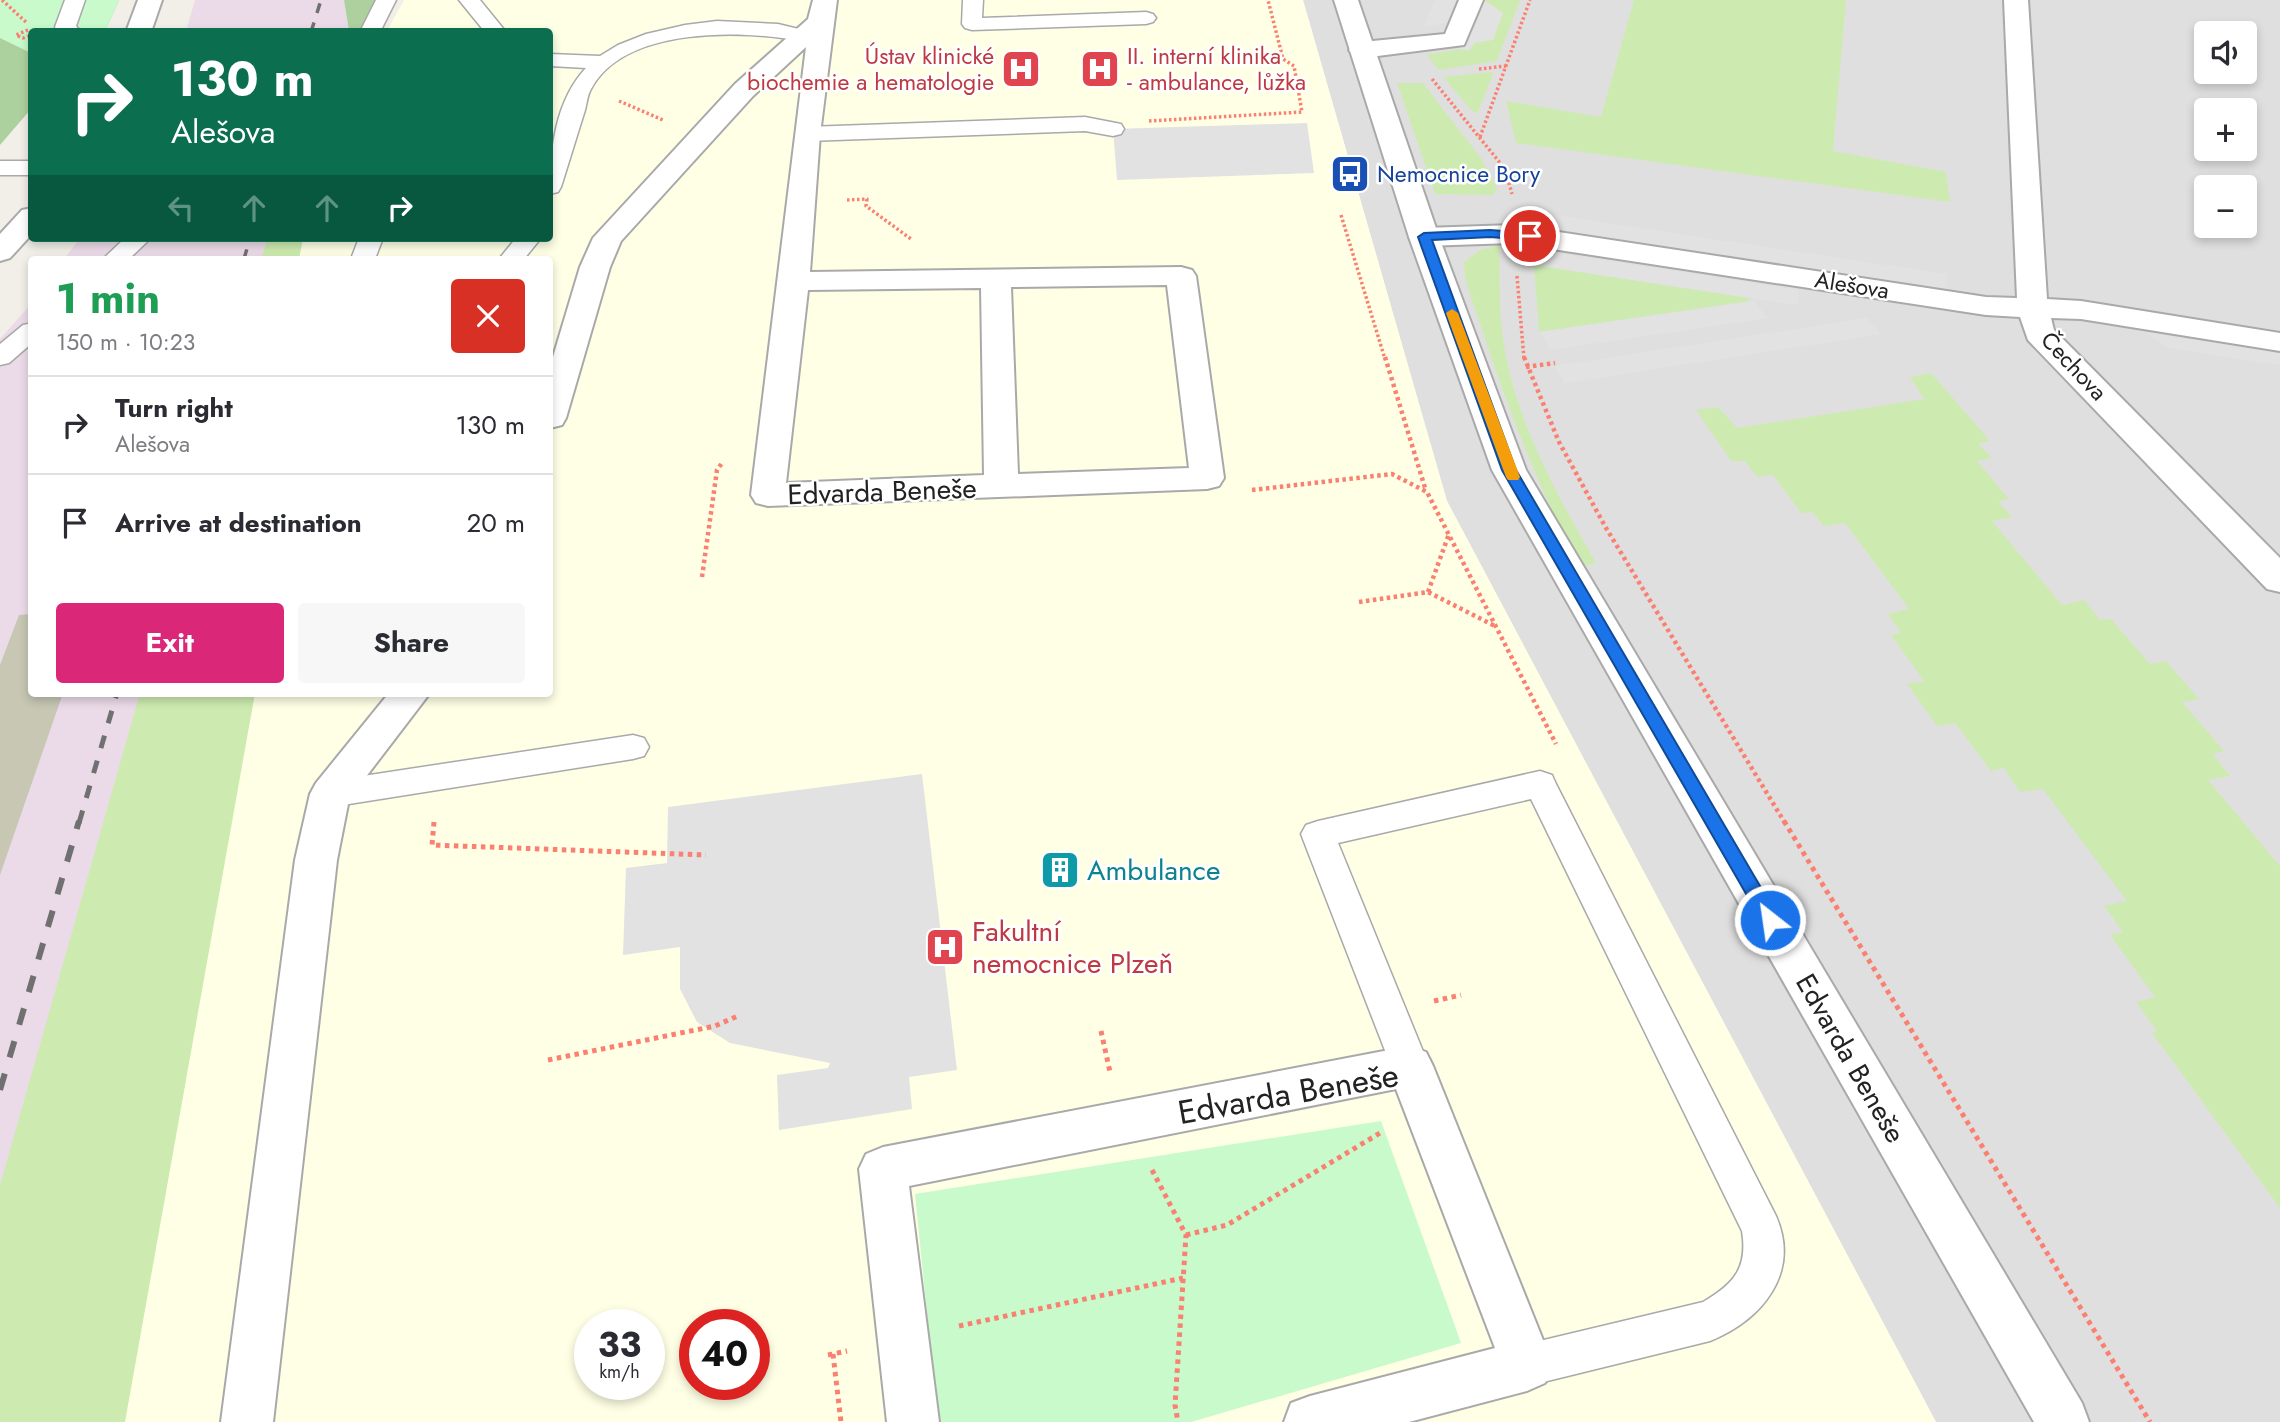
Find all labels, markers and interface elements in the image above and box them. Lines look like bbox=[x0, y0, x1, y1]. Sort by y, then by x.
map controls bbox=[2194, 21, 2257, 238]
button: sound bbox=[2194, 21, 2257, 84]
place label: Ústav klinické biochemie a hematologie bbox=[747, 39, 994, 99]
place label: II. interní klinika - ambulance, lůžka bbox=[1127, 39, 1306, 99]
text: 130 m bbox=[171, 44, 314, 114]
hospital icon: Ústav klinické biochemie a hematologie bbox=[1000, 48, 1042, 90]
hospital icon: II. interní klinika - ambulance, lůžka bbox=[1079, 48, 1121, 90]
icon: right bbox=[56, 56, 147, 147]
button: + bbox=[2194, 98, 2257, 161]
text: Alešova bbox=[171, 109, 275, 155]
bus stop icon: Nemocnice Bory bbox=[1329, 153, 1371, 195]
place label: Nemocnice Bory bbox=[1377, 157, 1541, 191]
button: − bbox=[2194, 175, 2257, 238]
icon: left bbox=[162, 189, 200, 227]
icon: ahead bbox=[235, 189, 273, 227]
icon: ahead bbox=[308, 189, 346, 227]
icon: right bbox=[381, 189, 419, 227]
pin bbox=[1500, 206, 1560, 266]
icon: arrive bbox=[1511, 217, 1549, 255]
street label: Alešova bbox=[1812, 262, 1892, 308]
text: 1 min bbox=[56, 268, 160, 329]
button: close bbox=[451, 279, 525, 353]
street label: Čechova bbox=[2033, 324, 2115, 408]
text: 150 m · 10:23 bbox=[56, 325, 195, 359]
text: Turn right bbox=[115, 389, 233, 427]
icon: right bbox=[56, 406, 94, 444]
text: 130 m bbox=[455, 406, 525, 444]
text: Alešova bbox=[115, 427, 190, 461]
street label: Edvarda Beneše bbox=[787, 468, 977, 515]
icon: arrive bbox=[56, 504, 94, 542]
text: Arrive at destination bbox=[115, 504, 362, 542]
text: 20 m bbox=[467, 504, 525, 542]
button: Exit bbox=[56, 603, 284, 683]
button: Share bbox=[298, 603, 525, 683]
building icon: Ambulance bbox=[1039, 849, 1081, 891]
place label: Ambulance bbox=[1087, 850, 1220, 891]
position arrow bbox=[1733, 883, 1807, 957]
place label: Fakultní nemocnice Plzeň bbox=[972, 911, 1173, 984]
hospital icon: Fakultní nemocnice Plzeň bbox=[924, 926, 966, 968]
street label: Edvarda Beneše bbox=[1785, 966, 1916, 1151]
street label: Edvarda Beneše bbox=[1174, 1051, 1402, 1136]
speed limit sign: 40 bbox=[679, 1309, 770, 1400]
text: 33 bbox=[598, 1320, 641, 1370]
text: km/h bbox=[599, 1359, 640, 1385]

